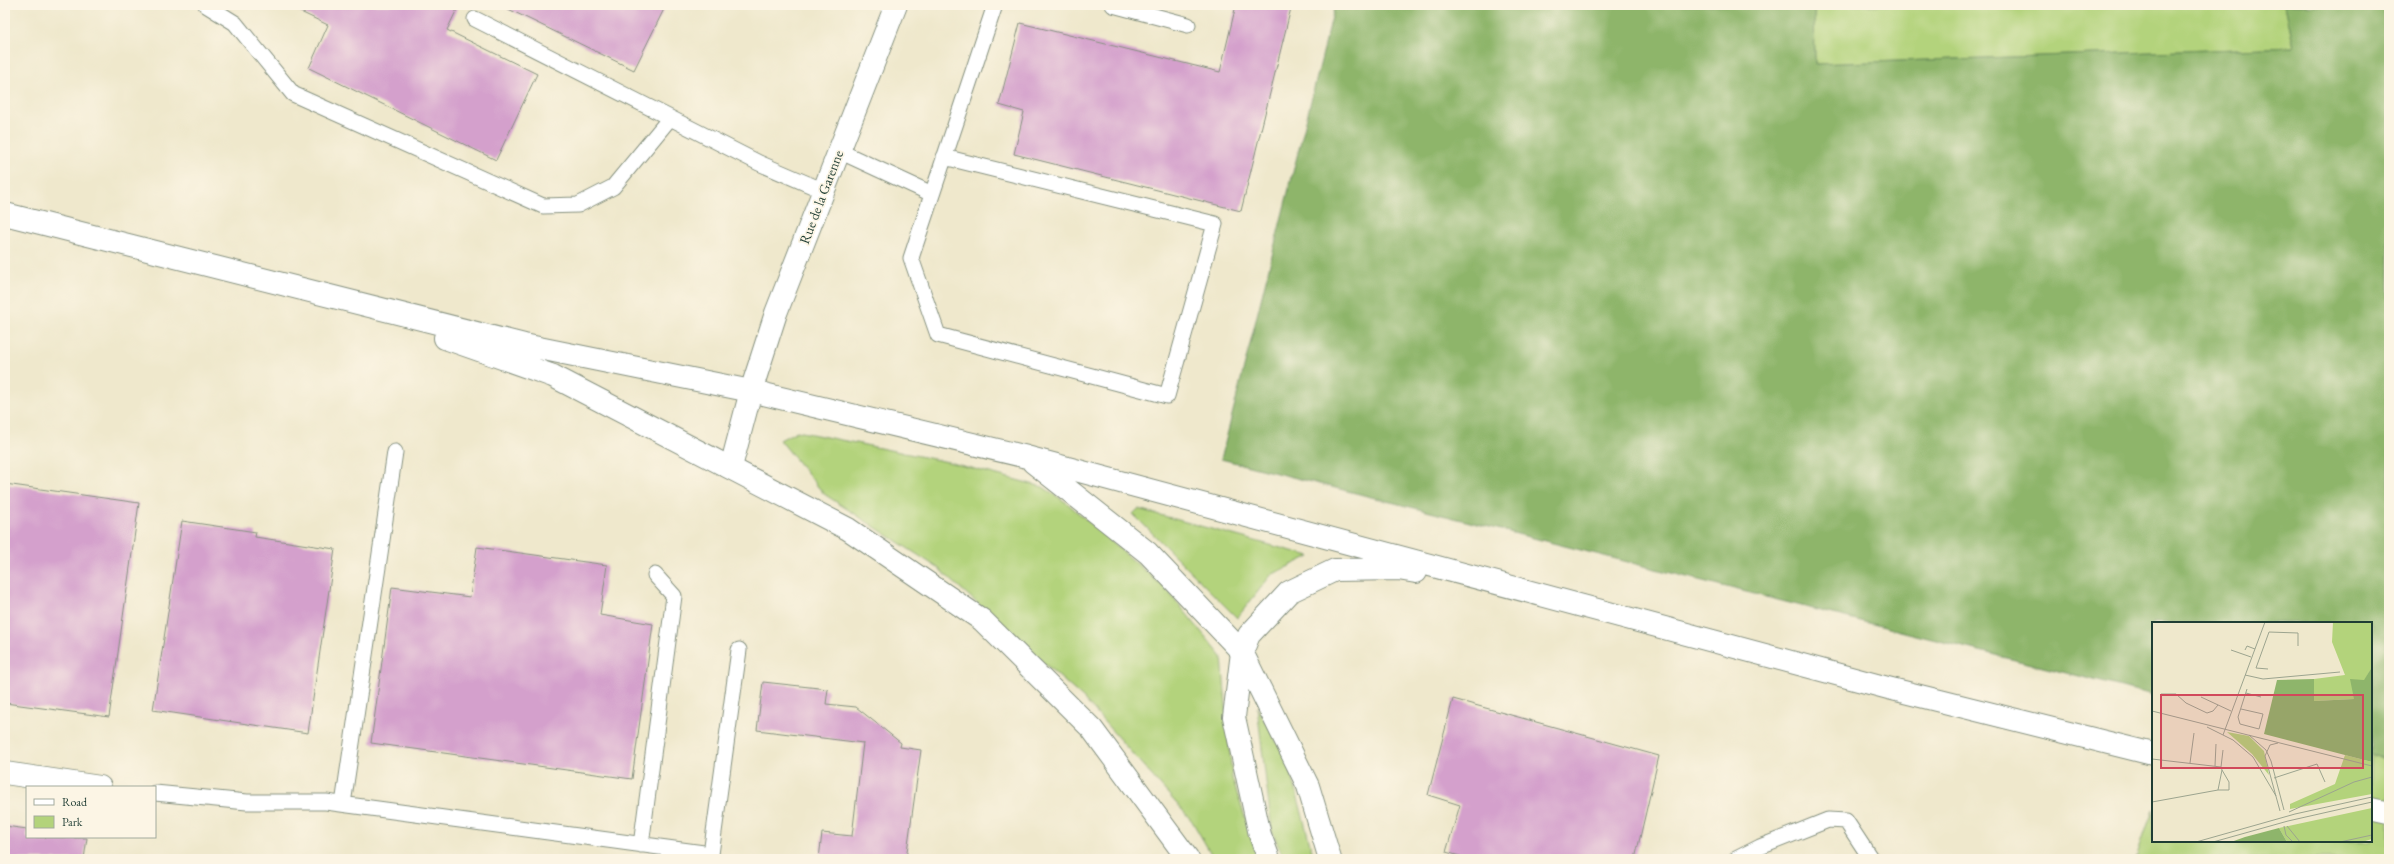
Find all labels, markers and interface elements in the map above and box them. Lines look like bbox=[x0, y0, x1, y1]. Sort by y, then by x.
street label: Rue de la Garenne bbox=[795, 147, 847, 246]
inset map bbox=[2152, 622, 2372, 842]
legend bbox=[26, 786, 156, 838]
text: Road bbox=[62, 794, 88, 810]
text: Park bbox=[62, 814, 83, 830]

